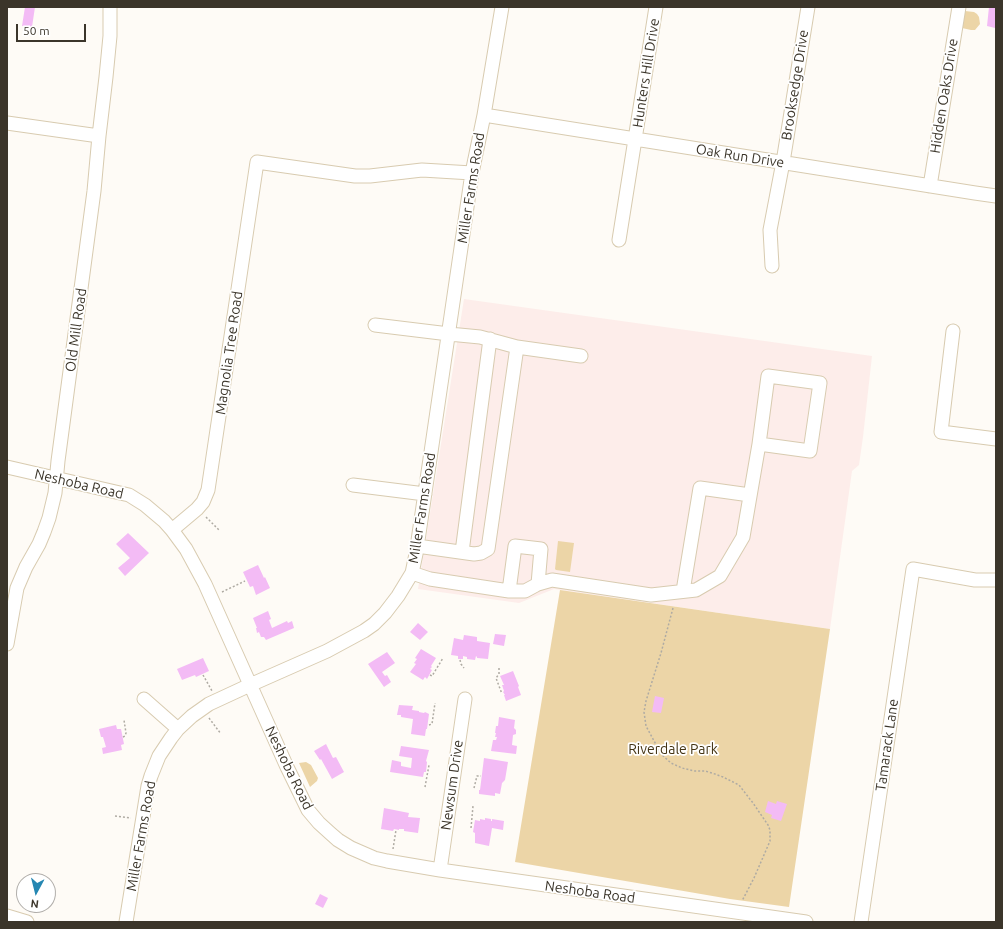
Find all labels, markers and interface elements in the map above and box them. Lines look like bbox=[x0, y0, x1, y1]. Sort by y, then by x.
scale bar bbox=[18, 16, 88, 42]
street label: Hunters Hill Drive bbox=[629, 17, 663, 129]
text: 50 m bbox=[23, 24, 50, 37]
street label: Brooksedge Drive bbox=[778, 29, 812, 141]
street label: Hidden Oaks Drive bbox=[927, 37, 961, 155]
street label: Miller Farms Road bbox=[454, 131, 488, 245]
street label: Oak Run Drive bbox=[695, 141, 785, 171]
street label: Old Mill Road bbox=[62, 287, 90, 373]
street label: Magnolia Tree Road bbox=[212, 290, 246, 416]
street label: Miller Farms Road bbox=[405, 451, 439, 565]
street label: Neshoba Road bbox=[33, 466, 125, 502]
street label: Tamarack Lane bbox=[872, 698, 902, 792]
street label: Neshoba Road bbox=[262, 723, 316, 813]
street label: Newsum Drive bbox=[437, 739, 467, 831]
park label: Riverdale Park bbox=[628, 741, 718, 757]
street label: Miller Farms Road bbox=[123, 779, 159, 893]
north arrow bbox=[16, 873, 56, 913]
street label: Neshoba Road bbox=[544, 877, 636, 907]
text: N bbox=[30, 897, 39, 910]

